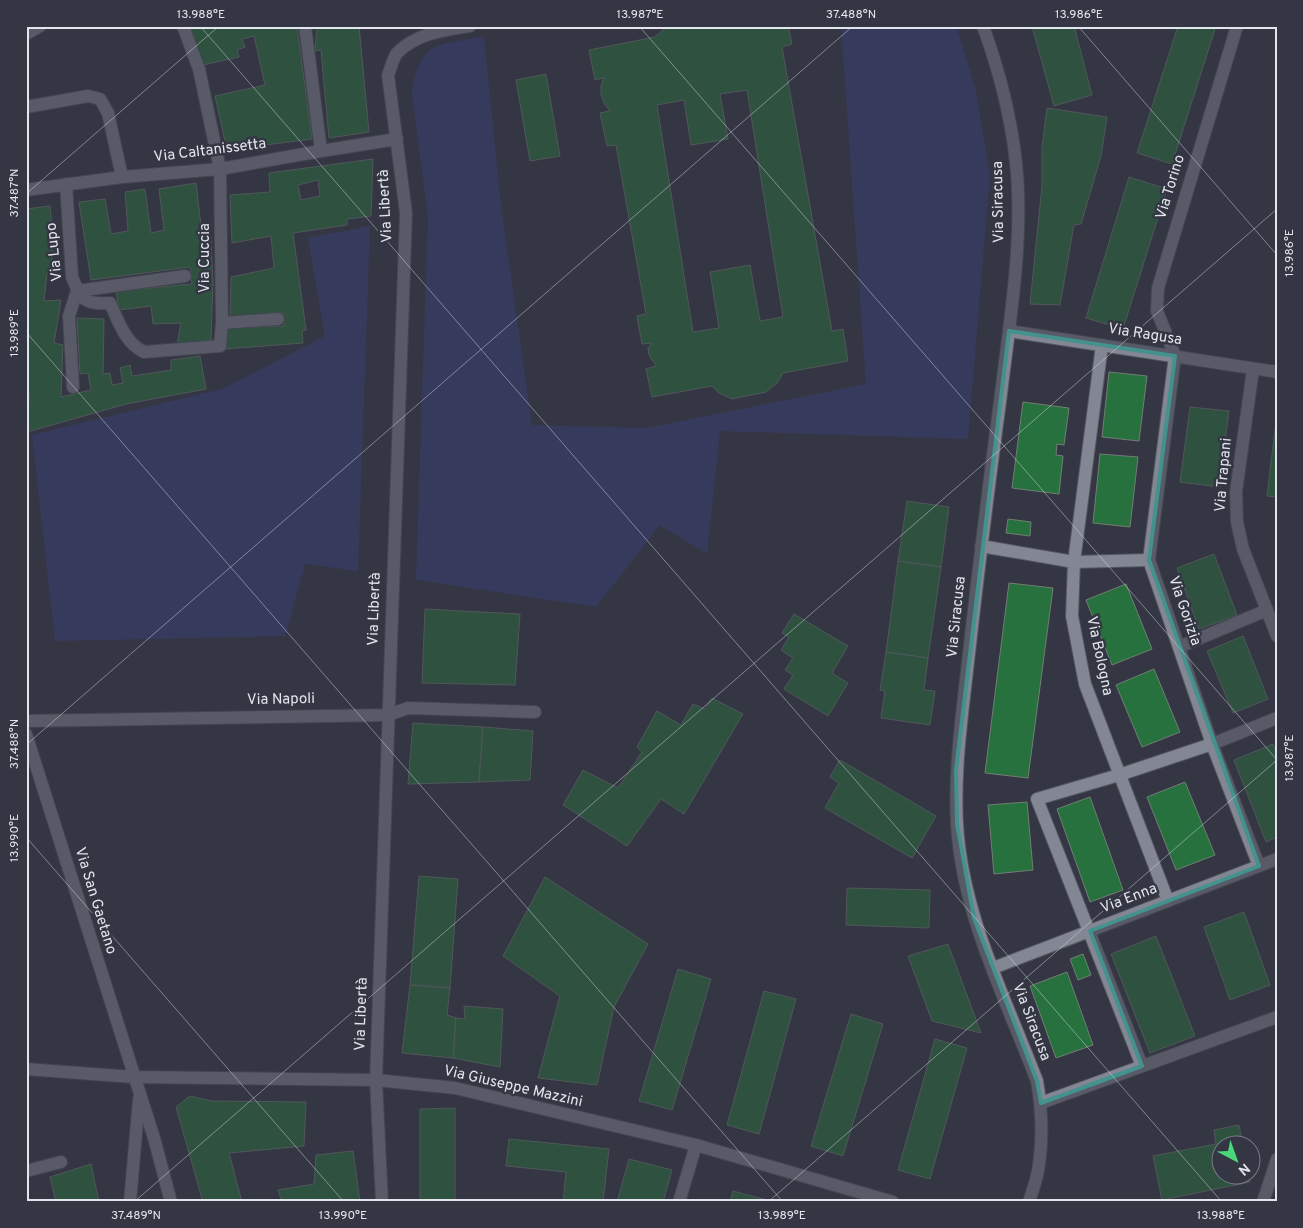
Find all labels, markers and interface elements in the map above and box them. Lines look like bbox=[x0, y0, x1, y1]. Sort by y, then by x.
text: 13.988°E bbox=[177, 7, 225, 23]
text: 13.987°E bbox=[616, 7, 664, 23]
text: 37.488°N bbox=[826, 7, 876, 23]
text: 13.986°E bbox=[1055, 7, 1103, 23]
street label: Via Caltanissetta bbox=[153, 135, 267, 167]
street label: Via Torino bbox=[1152, 152, 1190, 222]
street label: Via Siracusa bbox=[989, 161, 1009, 243]
text: 37.487°N bbox=[7, 168, 23, 218]
street label: Via Libertà bbox=[375, 169, 397, 243]
street label: Via Lupo bbox=[42, 222, 68, 282]
street label: Via Cuccia bbox=[196, 223, 215, 293]
text: 13.986°E bbox=[1282, 229, 1298, 277]
text: 13.989°E bbox=[7, 309, 23, 357]
street label: Via Ragusa bbox=[1107, 320, 1183, 350]
street label: Via Trapani bbox=[1211, 437, 1237, 513]
street label: Via Libertà bbox=[364, 572, 386, 646]
street label: Via Gorizia bbox=[1163, 574, 1205, 648]
street label: Via Siracusa bbox=[943, 575, 971, 659]
street label: Via Bologna bbox=[1081, 614, 1117, 698]
street label: Via Napoli bbox=[247, 690, 315, 710]
text: 37.488°N bbox=[7, 719, 23, 769]
text: 13.987°E bbox=[1282, 734, 1298, 782]
text: 13.990°E bbox=[7, 814, 23, 862]
street label: Via San Gaetano bbox=[70, 845, 120, 957]
street label: Via Enna bbox=[1098, 880, 1160, 918]
street label: Via Libertà bbox=[351, 977, 373, 1051]
street label: Via Siracusa bbox=[1007, 980, 1055, 1064]
street label: Via Giuseppe Mazzini bbox=[442, 1062, 584, 1112]
north arrow bbox=[1210, 1136, 1260, 1186]
text: N bbox=[1234, 1159, 1253, 1178]
text: 37.489°N bbox=[111, 1208, 161, 1224]
text: 13.990°E bbox=[319, 1208, 367, 1224]
text: 13.989°E bbox=[758, 1208, 806, 1224]
text: 13.988°E bbox=[1197, 1208, 1245, 1224]

